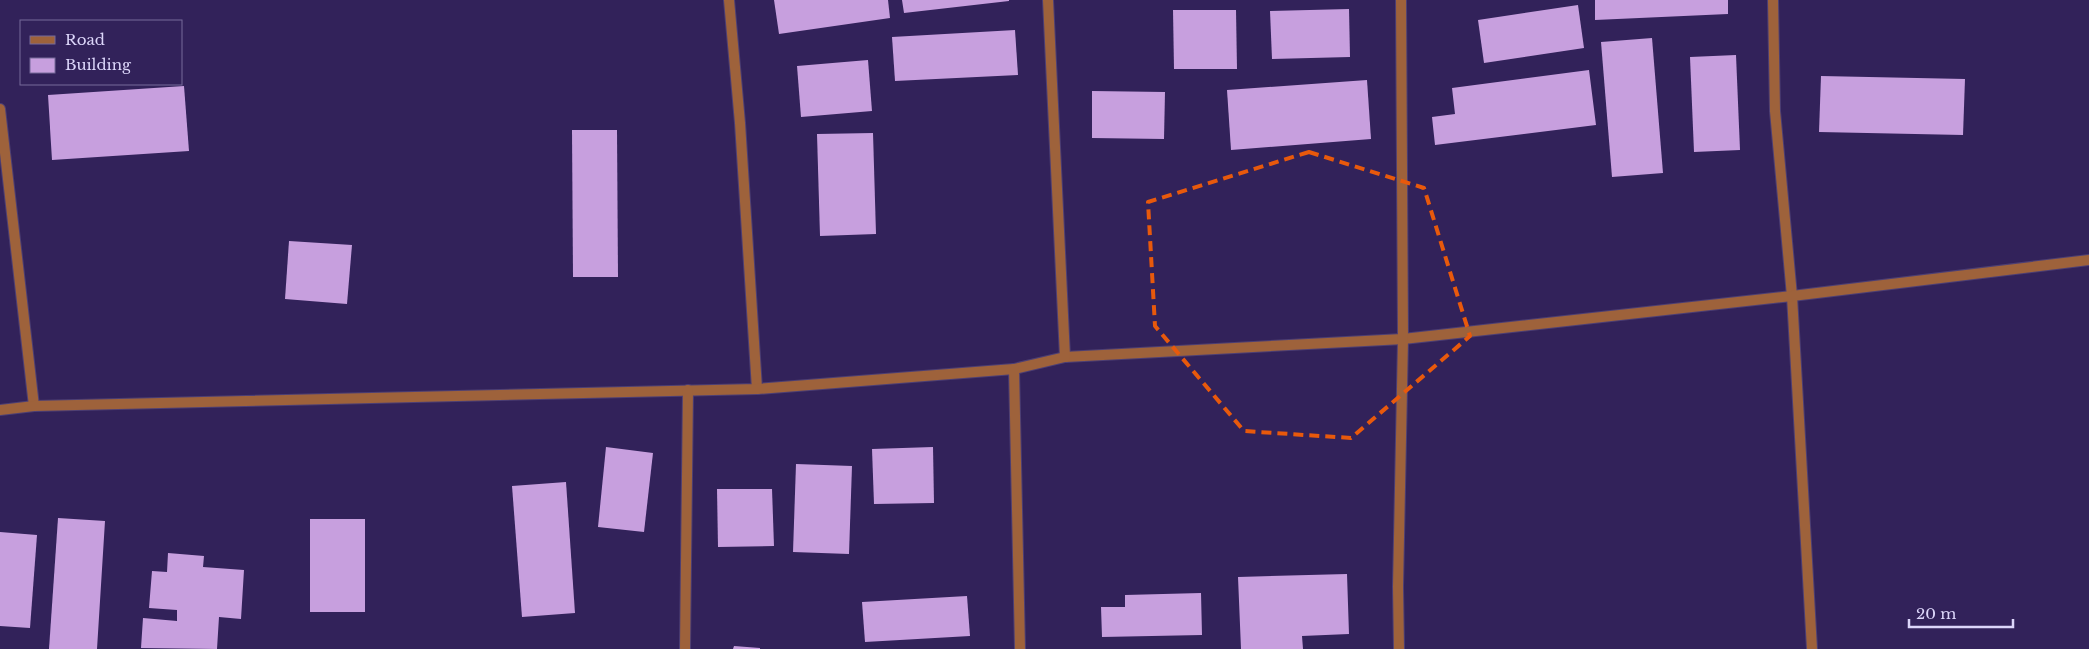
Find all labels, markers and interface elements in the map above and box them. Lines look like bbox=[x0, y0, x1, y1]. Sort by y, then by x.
legend bbox=[20, 20, 182, 85]
text: Road bbox=[65, 30, 105, 49]
text: Building bbox=[65, 55, 132, 74]
scale bar bbox=[1909, 596, 2013, 628]
text: 20 m bbox=[1916, 604, 1956, 623]

